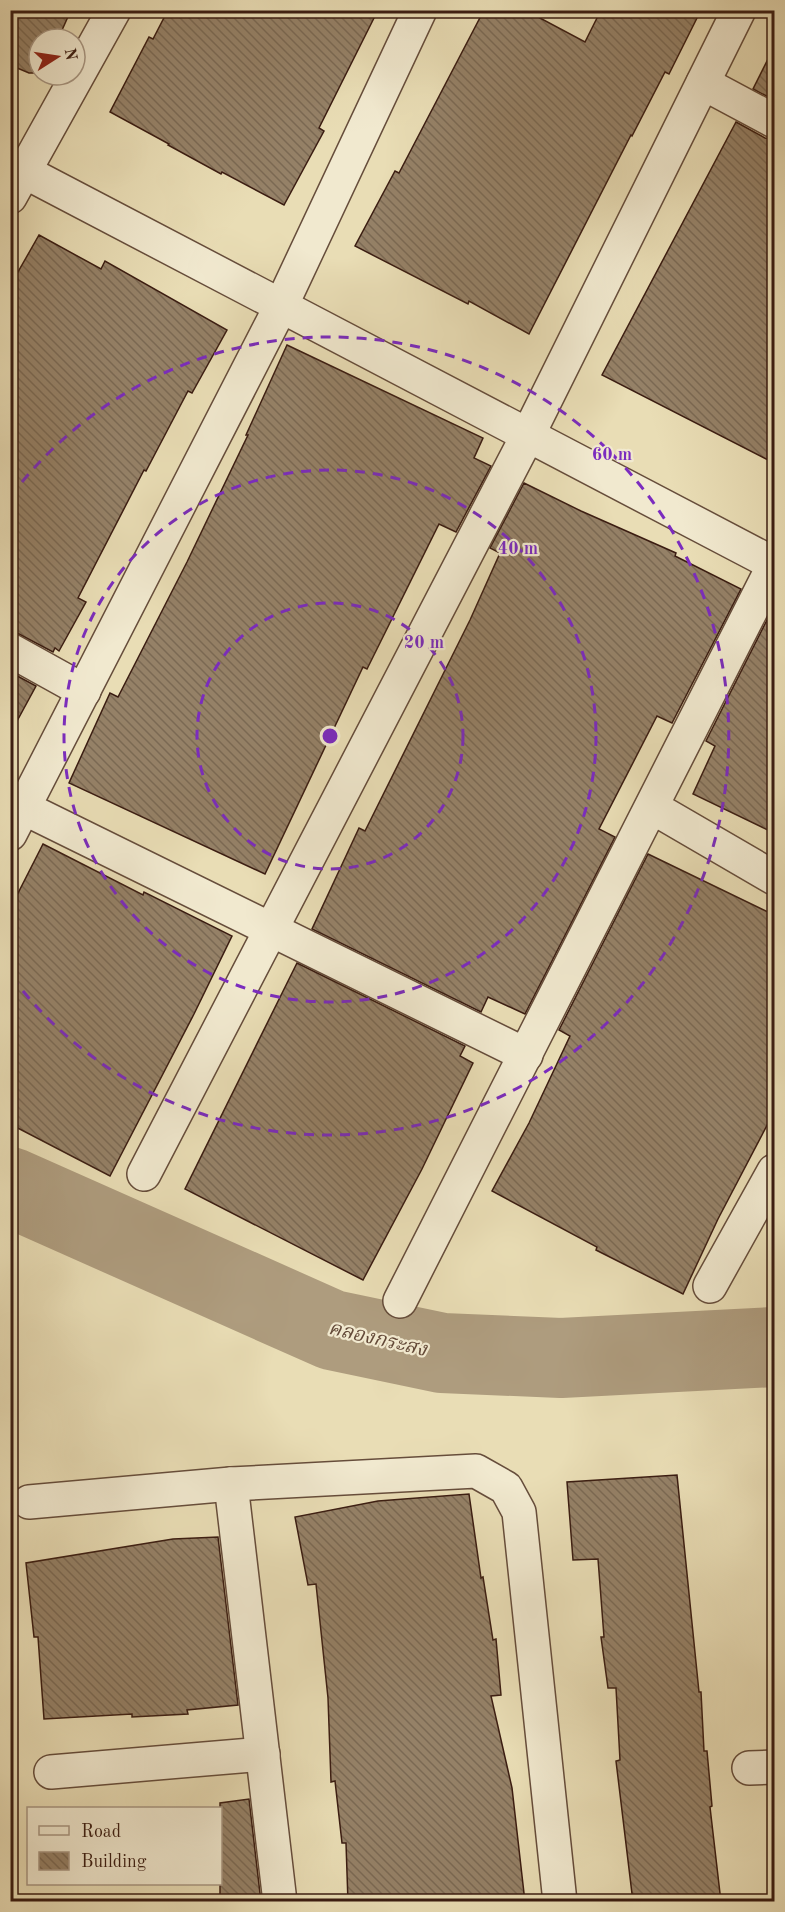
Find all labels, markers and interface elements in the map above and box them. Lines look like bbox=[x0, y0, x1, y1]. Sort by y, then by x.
north arrow bbox=[27, 27, 87, 87]
text: N bbox=[61, 47, 79, 63]
text: 60 m bbox=[592, 446, 632, 464]
text: 40 m bbox=[498, 540, 538, 558]
text: 20 m bbox=[404, 634, 444, 652]
centre of rings bbox=[320, 726, 340, 746]
water label: คลองกระสง bbox=[326, 1319, 430, 1361]
legend bbox=[27, 1807, 222, 1885]
text: Road bbox=[81, 1823, 121, 1841]
text: Building bbox=[81, 1853, 147, 1871]

